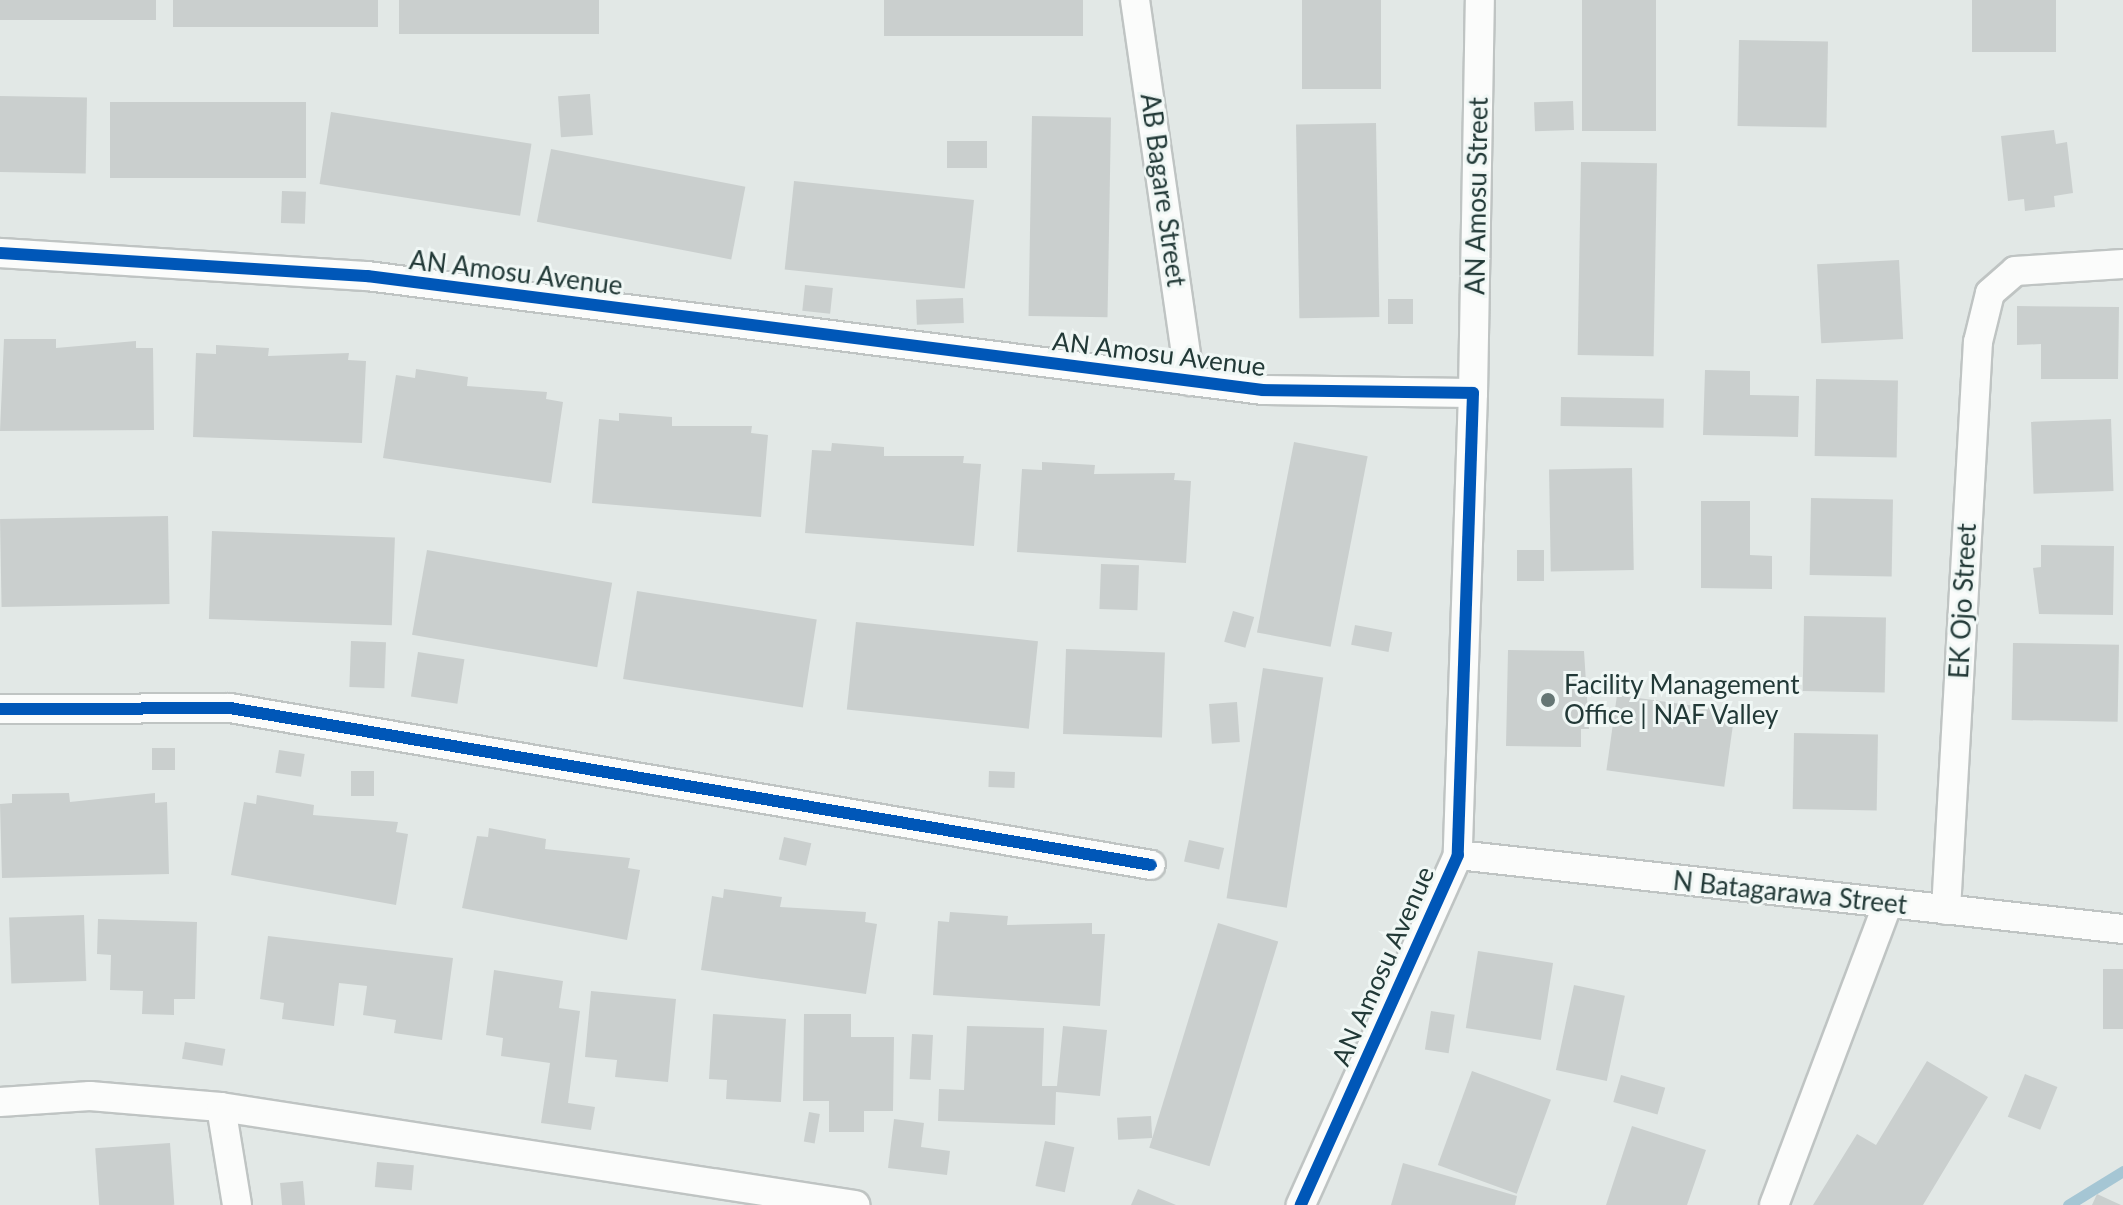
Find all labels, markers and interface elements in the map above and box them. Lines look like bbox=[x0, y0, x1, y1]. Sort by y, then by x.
street label: AB Bagare Street bbox=[1134, 91, 1192, 289]
street label: AN Amosu Street bbox=[1460, 96, 1494, 296]
street label: AN Amosu Avenue bbox=[407, 244, 625, 302]
street label: AN Amosu Avenue bbox=[1050, 325, 1268, 383]
street label: EK Ojo Street bbox=[1943, 523, 1983, 679]
place label: Facility Management Office | NAF Valley bbox=[1564, 669, 1800, 730]
marker: Facility Management Office | NAF Valley bbox=[1539, 691, 1557, 709]
street label: AN Amosu Avenue bbox=[1325, 861, 1441, 1071]
street label: N Batagarawa Street bbox=[1672, 865, 1908, 921]

